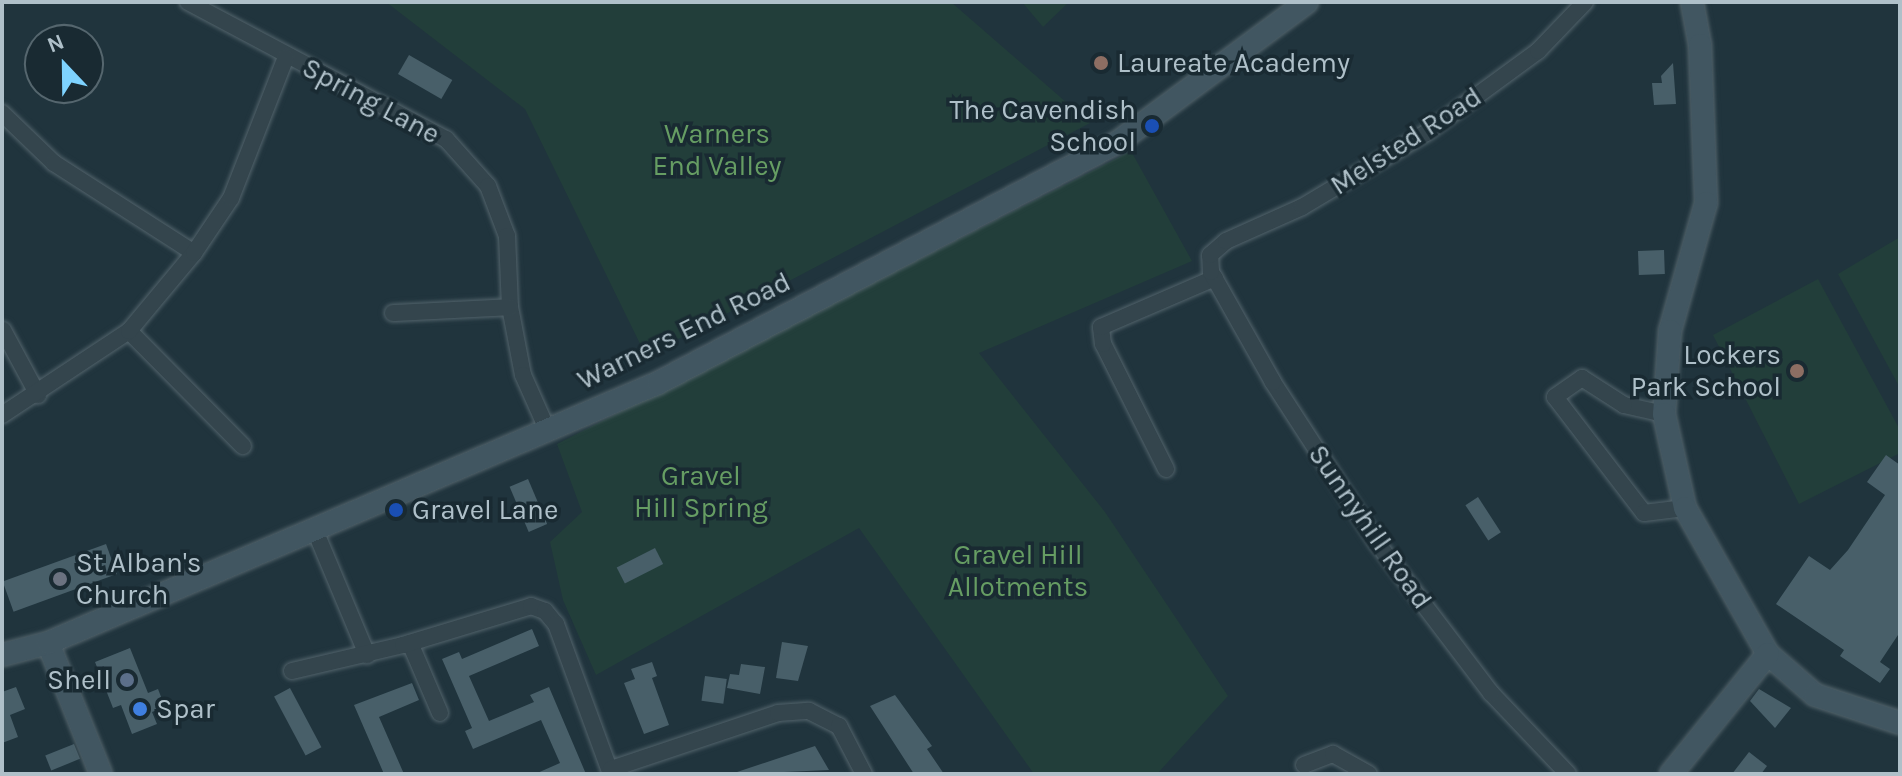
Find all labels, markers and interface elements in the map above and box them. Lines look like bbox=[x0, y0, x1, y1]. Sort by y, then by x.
north arrow bbox=[24, 24, 104, 104]
text: N bbox=[44, 29, 68, 59]
place label: Laureate Academy bbox=[1117, 46, 1350, 80]
street label: Spring Lane bbox=[296, 51, 446, 151]
marker: Laureate Academy bbox=[1092, 54, 1110, 72]
street label: Melsted Road bbox=[1324, 80, 1488, 202]
place label: The Cavendish School bbox=[950, 93, 1136, 159]
park label: Warners End Valley bbox=[652, 117, 782, 183]
marker: The Cavendish School bbox=[1143, 117, 1161, 135]
street label: Warners End Road bbox=[572, 265, 796, 397]
place label: Lockers Park School bbox=[1631, 338, 1781, 404]
marker: Lockers Park School bbox=[1788, 362, 1806, 380]
street label: Sunnyhill Road bbox=[1301, 438, 1439, 616]
park label: Gravel Hill Spring bbox=[634, 459, 768, 525]
place label: Gravel Lane bbox=[412, 493, 558, 527]
marker: Gravel Lane bbox=[387, 501, 405, 519]
park label: Gravel Hill Allotments bbox=[948, 538, 1088, 604]
place label: St Alban's Church bbox=[76, 546, 201, 612]
marker: St Alban's Church bbox=[51, 570, 69, 588]
place label: Shell bbox=[47, 663, 111, 697]
marker: Shell bbox=[118, 671, 136, 689]
place label: Spar bbox=[156, 692, 215, 726]
marker: Spar bbox=[131, 700, 149, 718]

